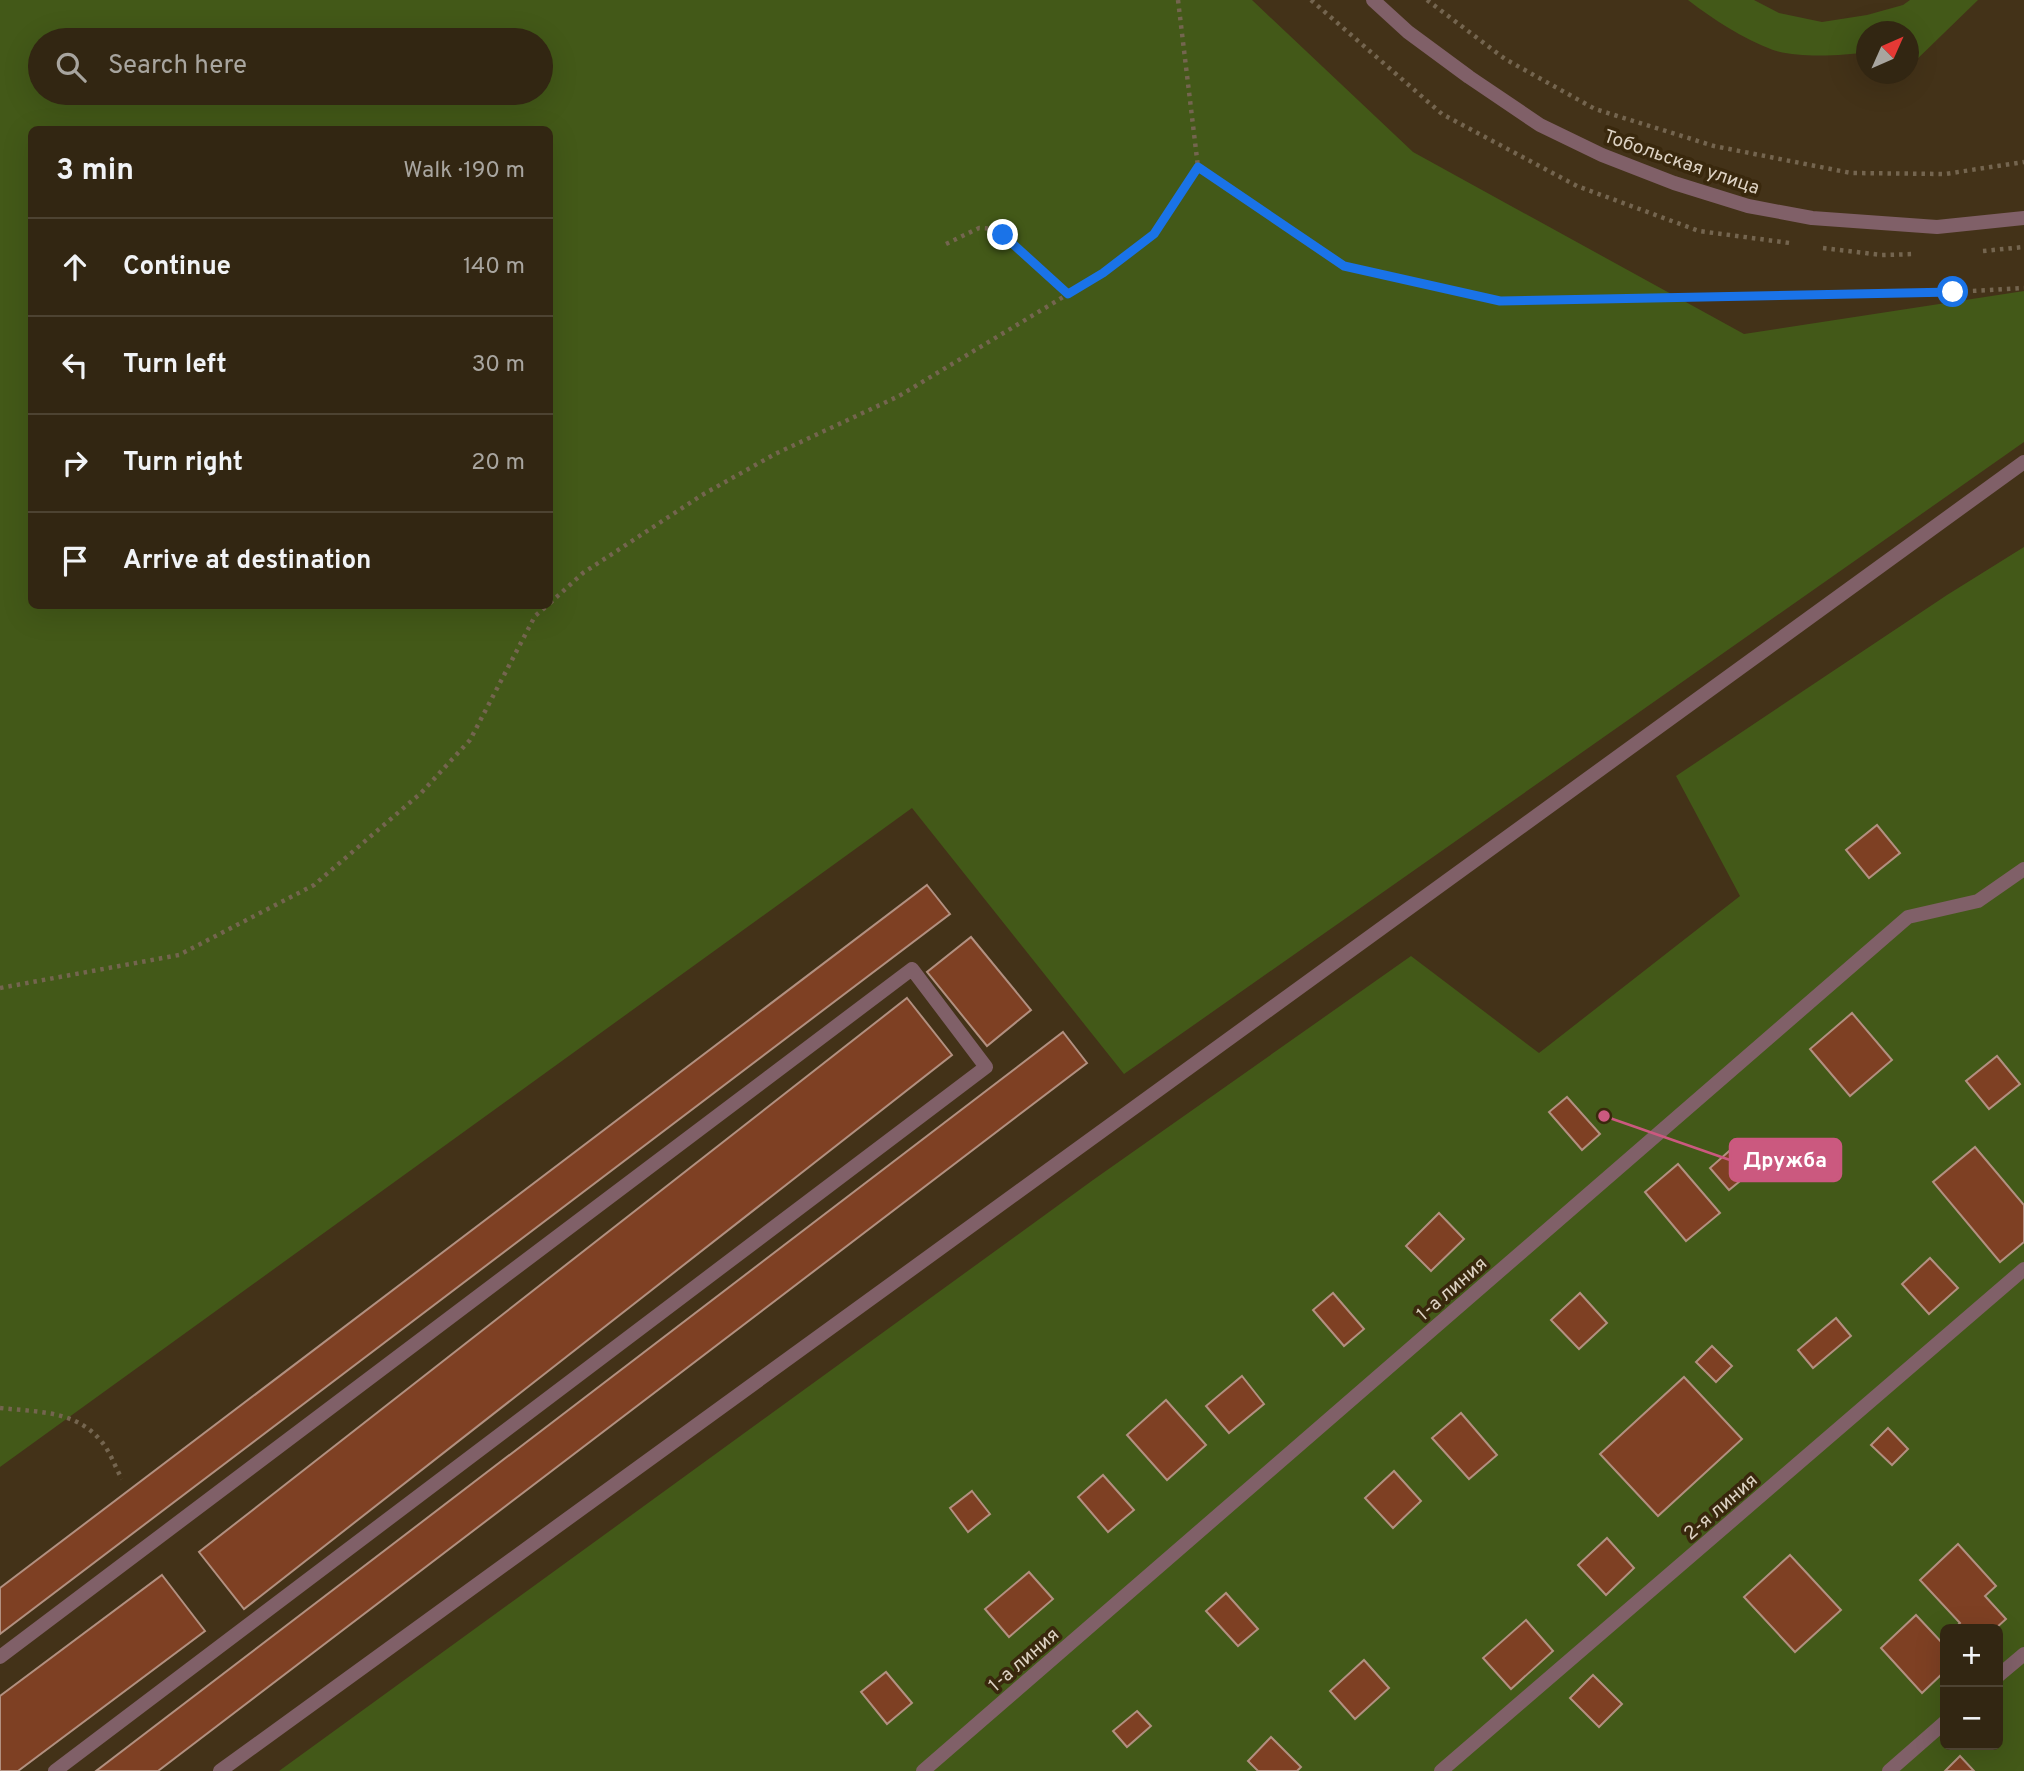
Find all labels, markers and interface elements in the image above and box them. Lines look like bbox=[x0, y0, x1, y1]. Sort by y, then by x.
north arrow bbox=[1856, 21, 1919, 84]
search box bbox=[28, 28, 553, 105]
icon: search bbox=[52, 48, 90, 86]
text: Search here bbox=[108, 50, 247, 83]
street label: Тобольская улица bbox=[1600, 125, 1763, 201]
text: 3 min bbox=[56, 153, 134, 190]
text: Walk · 190 m bbox=[403, 157, 525, 186]
route end bbox=[987, 219, 1018, 250]
icon: ahead bbox=[56, 248, 94, 286]
text: Continue bbox=[123, 251, 231, 284]
text: 140 m bbox=[463, 253, 525, 282]
route start bbox=[1937, 276, 1968, 307]
icon: left bbox=[56, 346, 94, 384]
text: Turn left bbox=[123, 349, 227, 382]
text: 30 m bbox=[472, 351, 525, 380]
icon: right bbox=[56, 444, 94, 482]
text: Turn right bbox=[123, 447, 243, 480]
text: 20 m bbox=[471, 449, 525, 478]
icon: arrive bbox=[56, 542, 94, 580]
text: Arrive at destination bbox=[123, 545, 371, 578]
callout: Дружба bbox=[1730, 1139, 1841, 1181]
text: Дружба bbox=[1743, 1148, 1827, 1175]
street label: 1-а линия bbox=[1412, 1252, 1493, 1327]
street label: 2-я линия bbox=[1679, 1469, 1763, 1546]
street label: 1-а линия bbox=[984, 1623, 1065, 1698]
map controls bbox=[1940, 1624, 2003, 1750]
button: + bbox=[1940, 1624, 2003, 1687]
button: − bbox=[1940, 1687, 2003, 1750]

